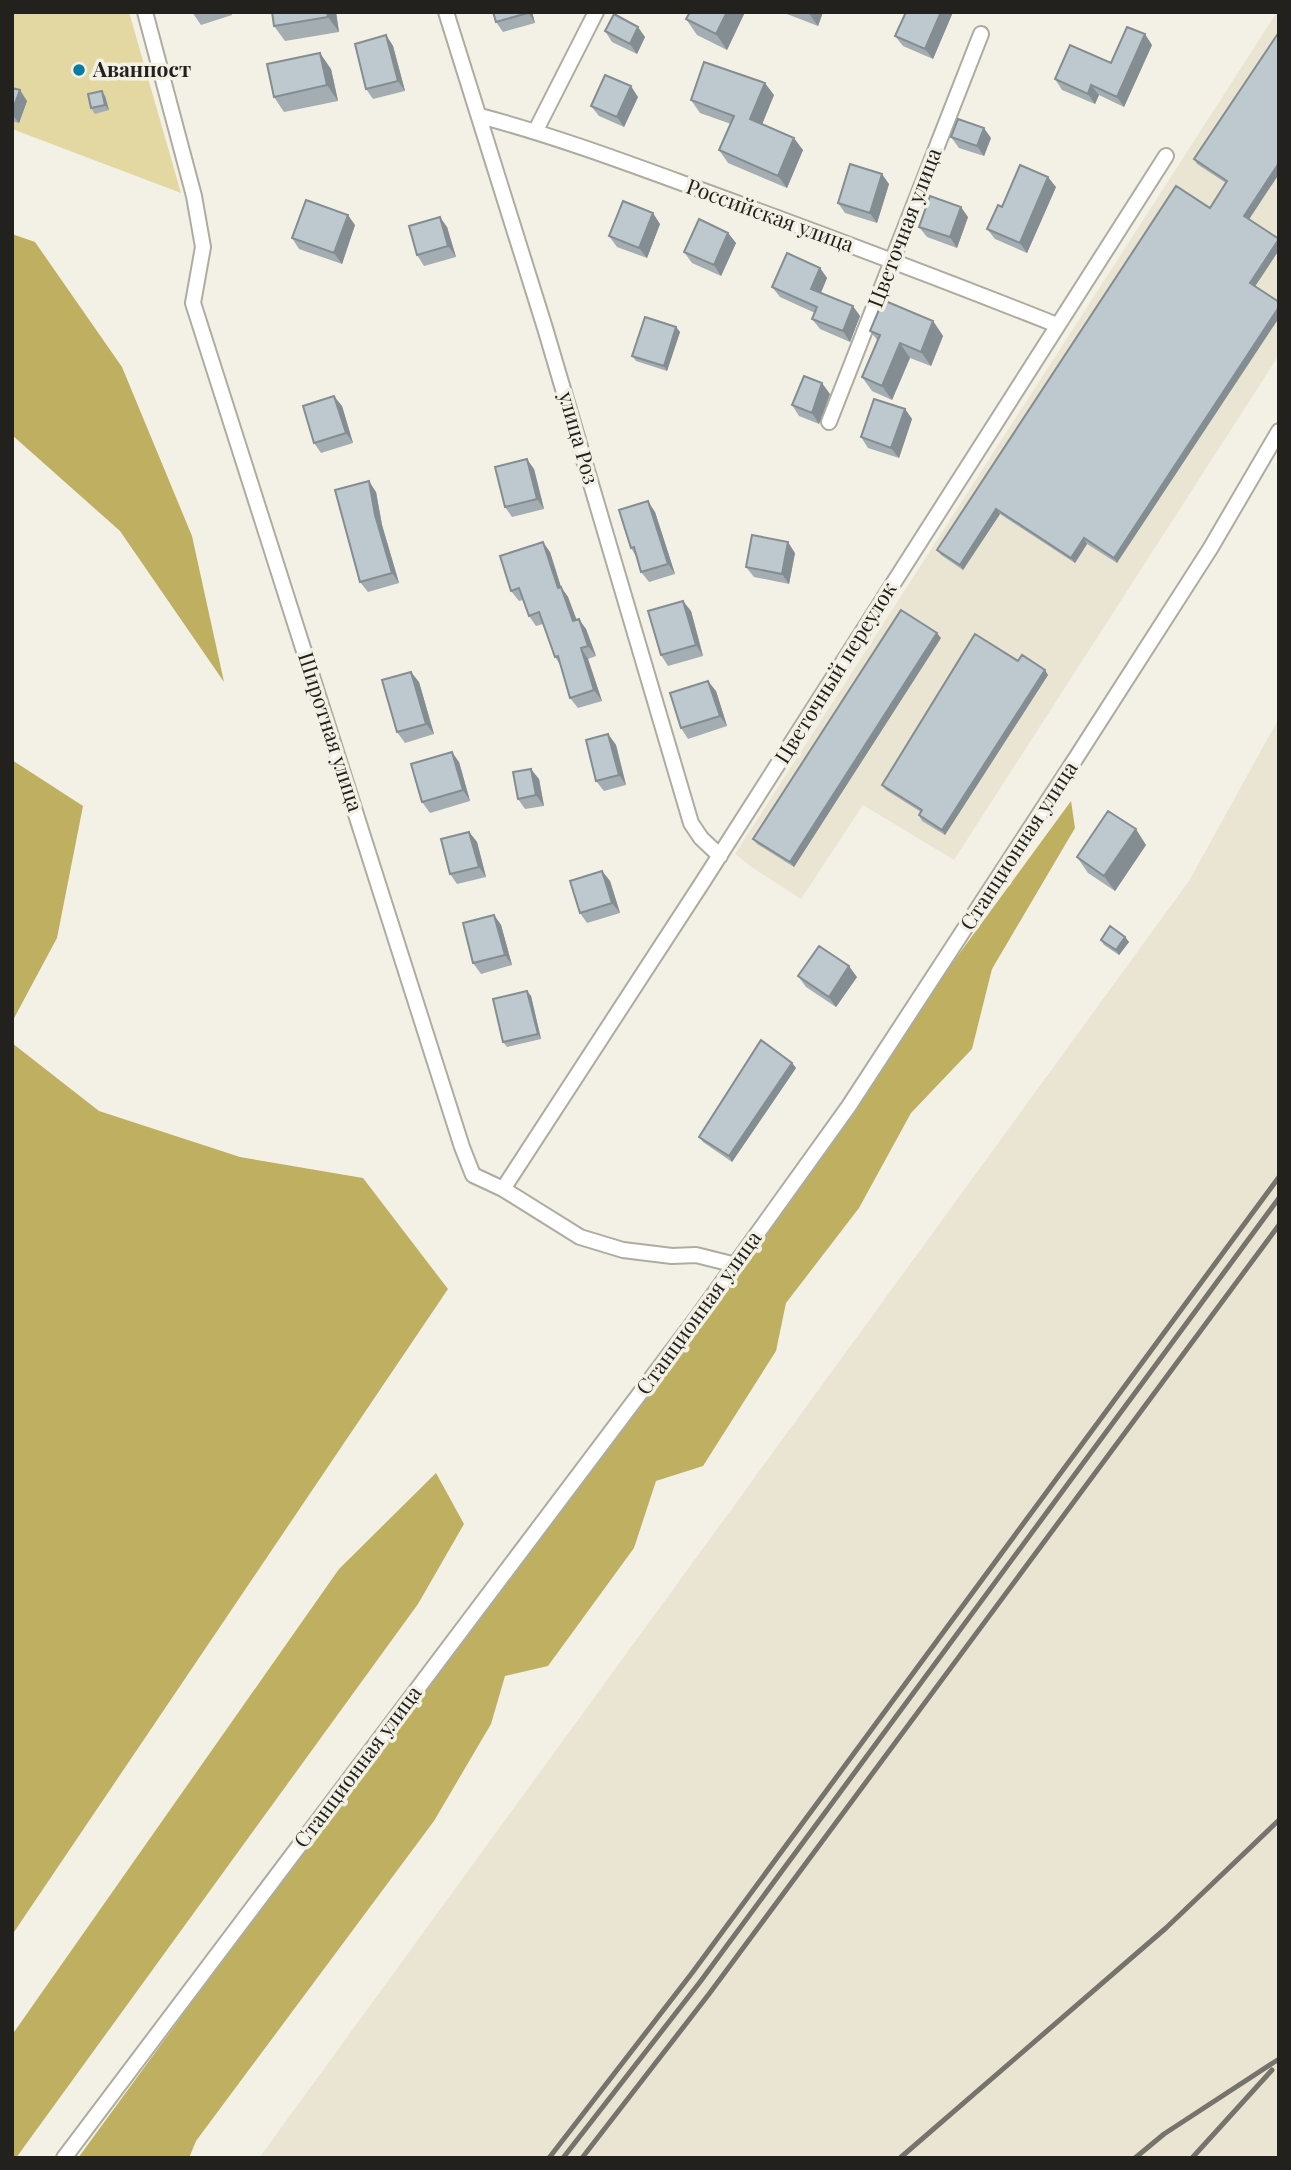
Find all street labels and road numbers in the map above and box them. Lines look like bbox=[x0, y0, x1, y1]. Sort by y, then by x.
street label: Цветочная улица bbox=[860, 143, 947, 311]
street label: Российская улица bbox=[683, 171, 859, 258]
street label: улица Роз bbox=[553, 387, 606, 487]
street label: Цветочный переулок bbox=[767, 576, 902, 768]
street label: Широтная улица bbox=[293, 648, 371, 815]
street label: Станционная улица bbox=[952, 755, 1083, 935]
street label: Станционная улица bbox=[628, 1224, 767, 1399]
street label: Станционная улица bbox=[286, 1679, 427, 1853]

